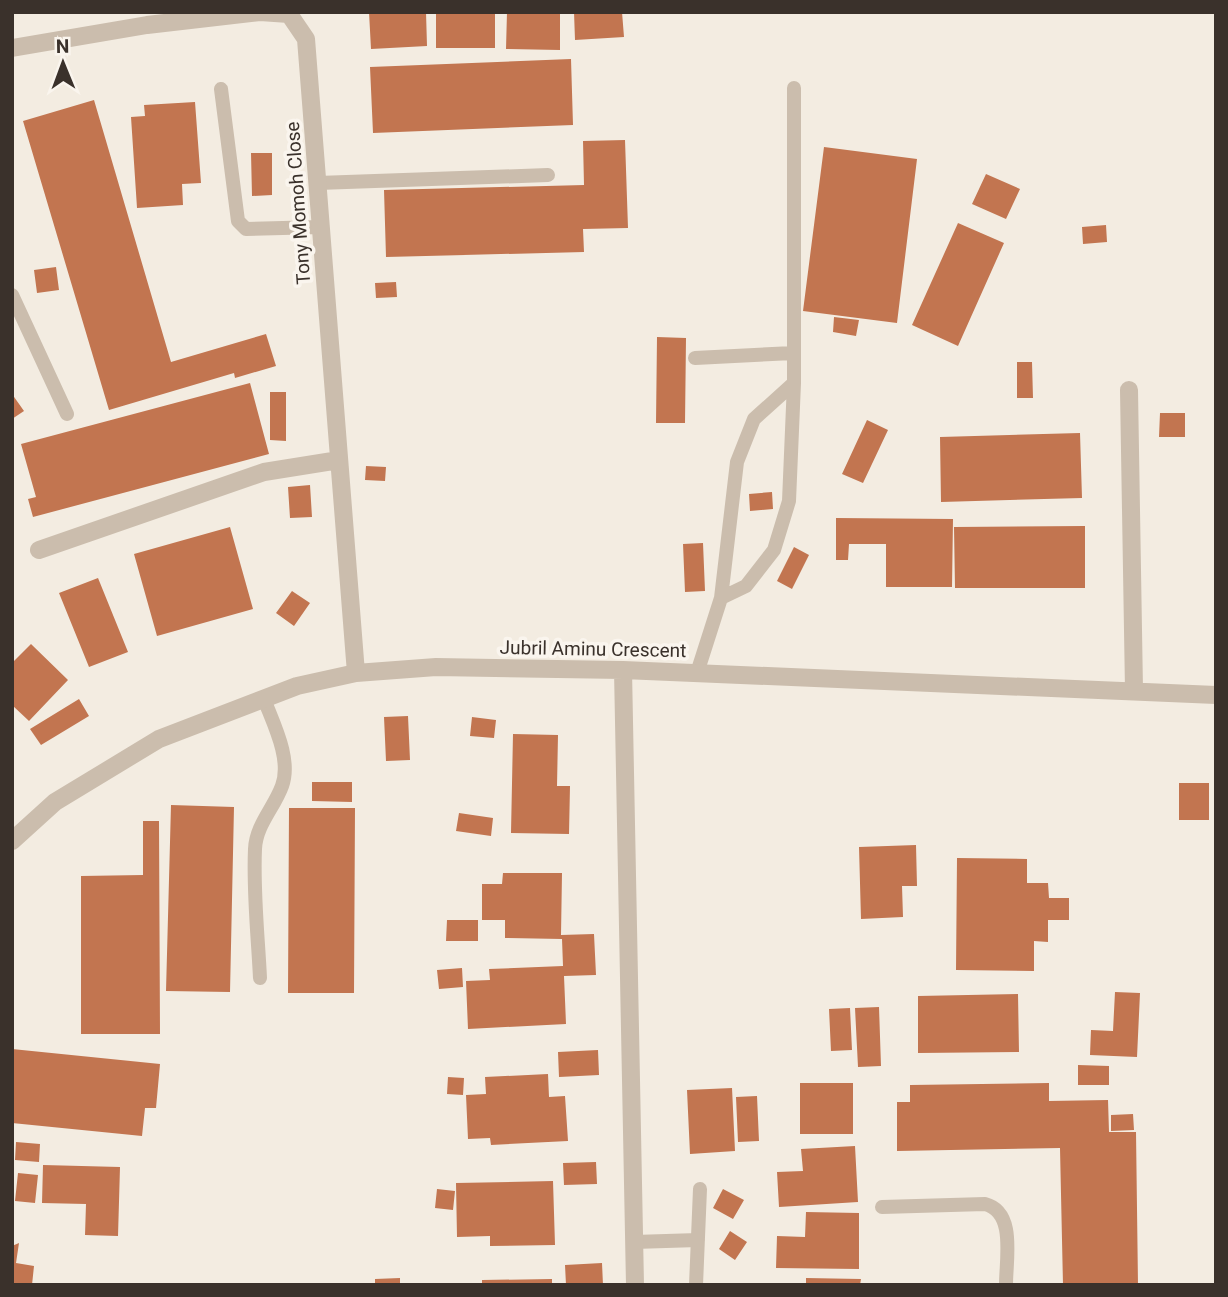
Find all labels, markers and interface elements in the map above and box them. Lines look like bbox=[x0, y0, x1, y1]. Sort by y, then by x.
north arrow bbox=[28, 28, 98, 98]
text: N bbox=[56, 35, 70, 58]
street label: Tony Momoh Close bbox=[281, 121, 315, 285]
street label: Jubril Aminu Crescent bbox=[500, 636, 686, 662]

